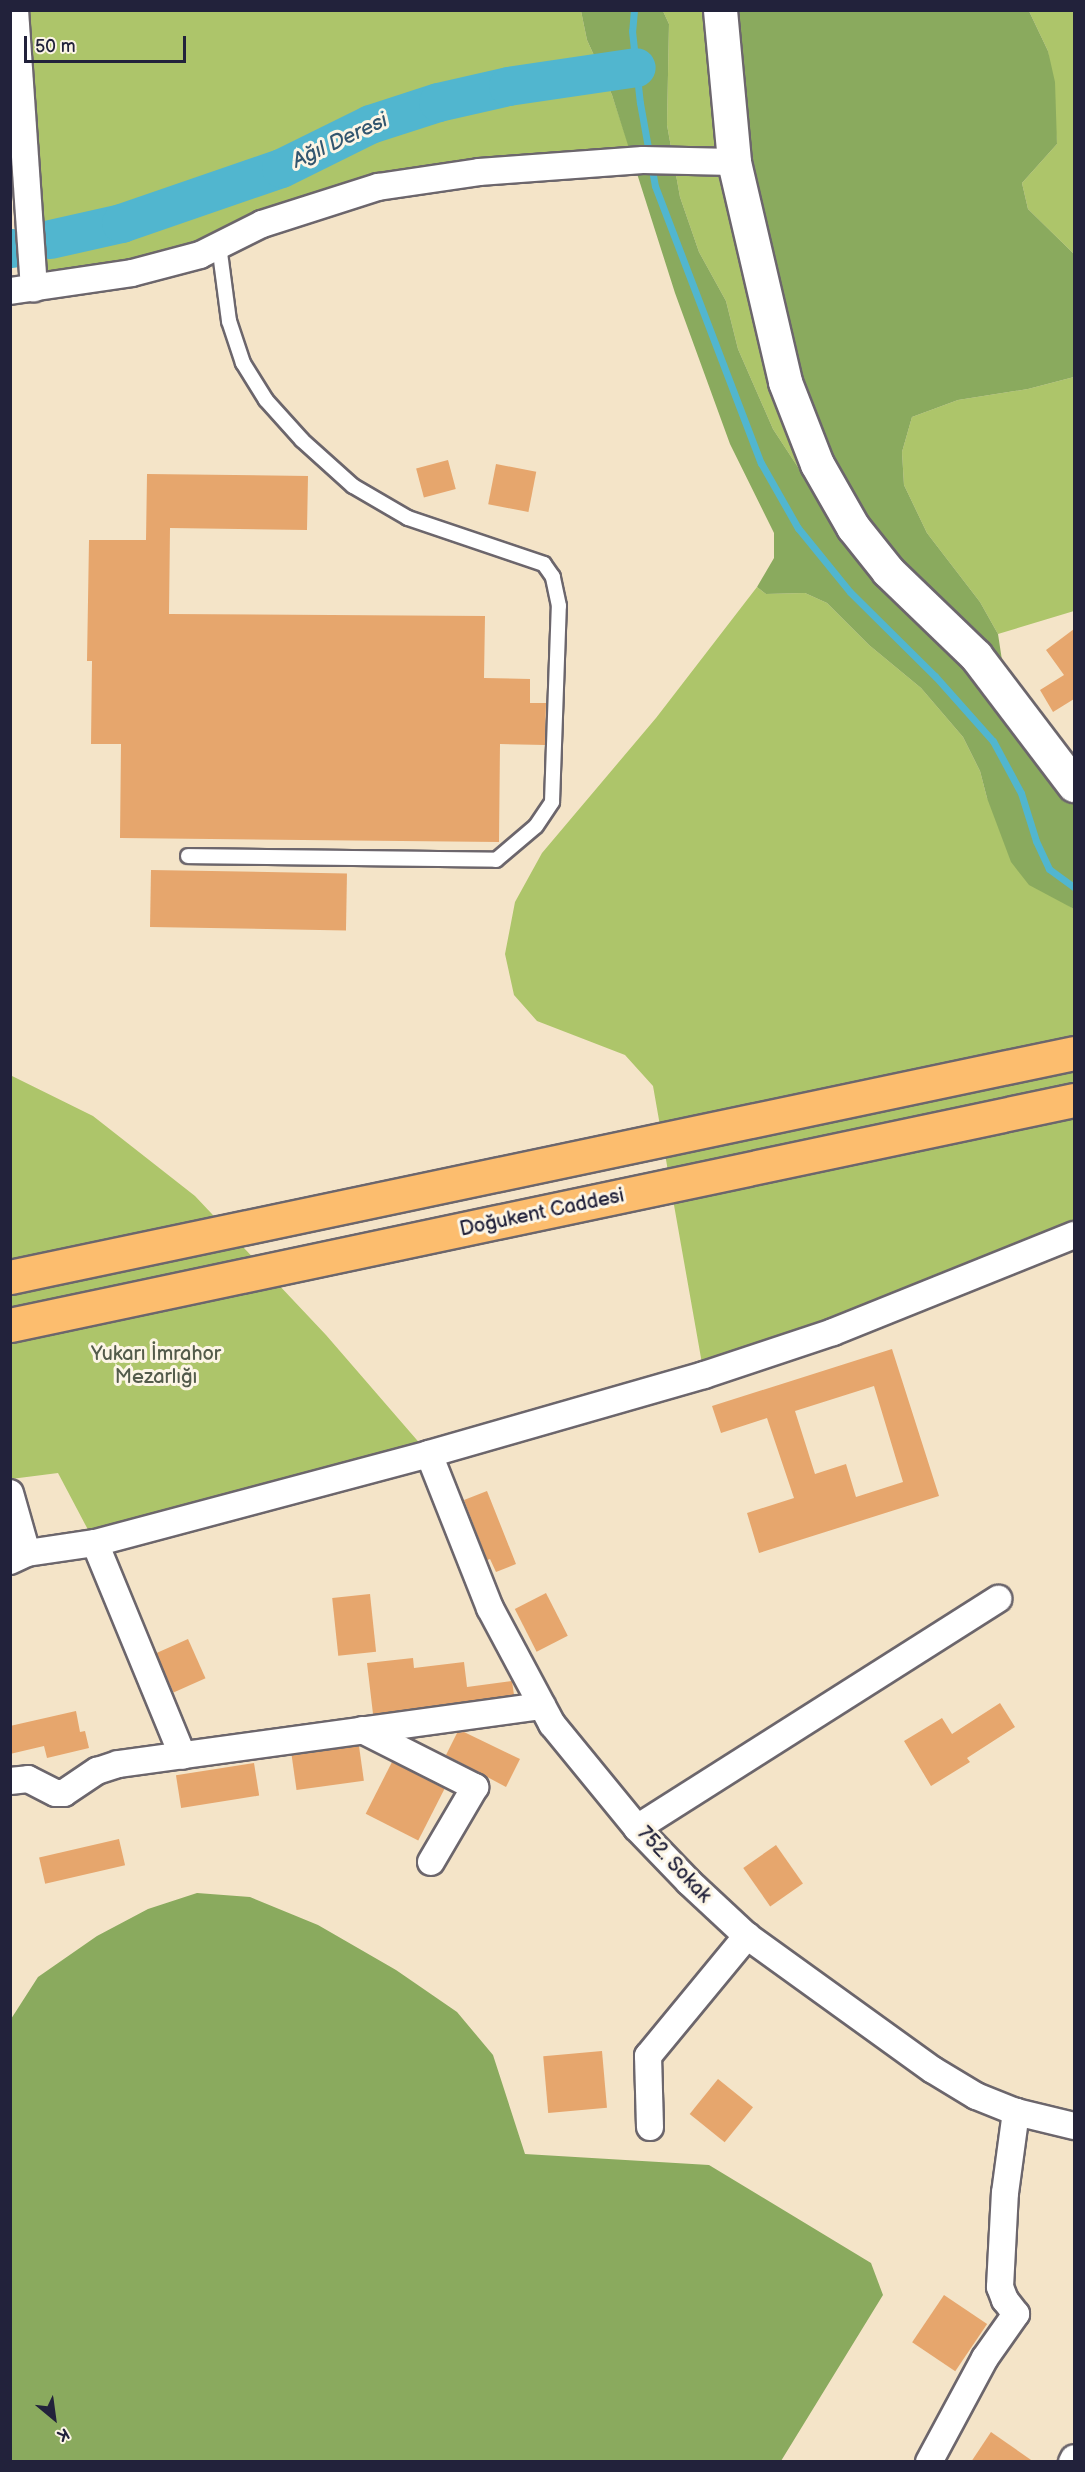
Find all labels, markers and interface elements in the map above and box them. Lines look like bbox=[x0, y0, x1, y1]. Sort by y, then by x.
scale bar bbox=[27, 24, 189, 62]
text: 50 m bbox=[35, 36, 76, 57]
water label: Ağıl Deresi bbox=[289, 108, 391, 174]
street label: Doğukent Caddesi bbox=[458, 1184, 626, 1242]
park label: Yukarı İmrahor Mezarlığı bbox=[91, 1342, 221, 1389]
street label: 752. Sokak bbox=[632, 1822, 716, 1908]
north arrow bbox=[24, 2388, 84, 2448]
text: K bbox=[54, 2423, 72, 2445]

